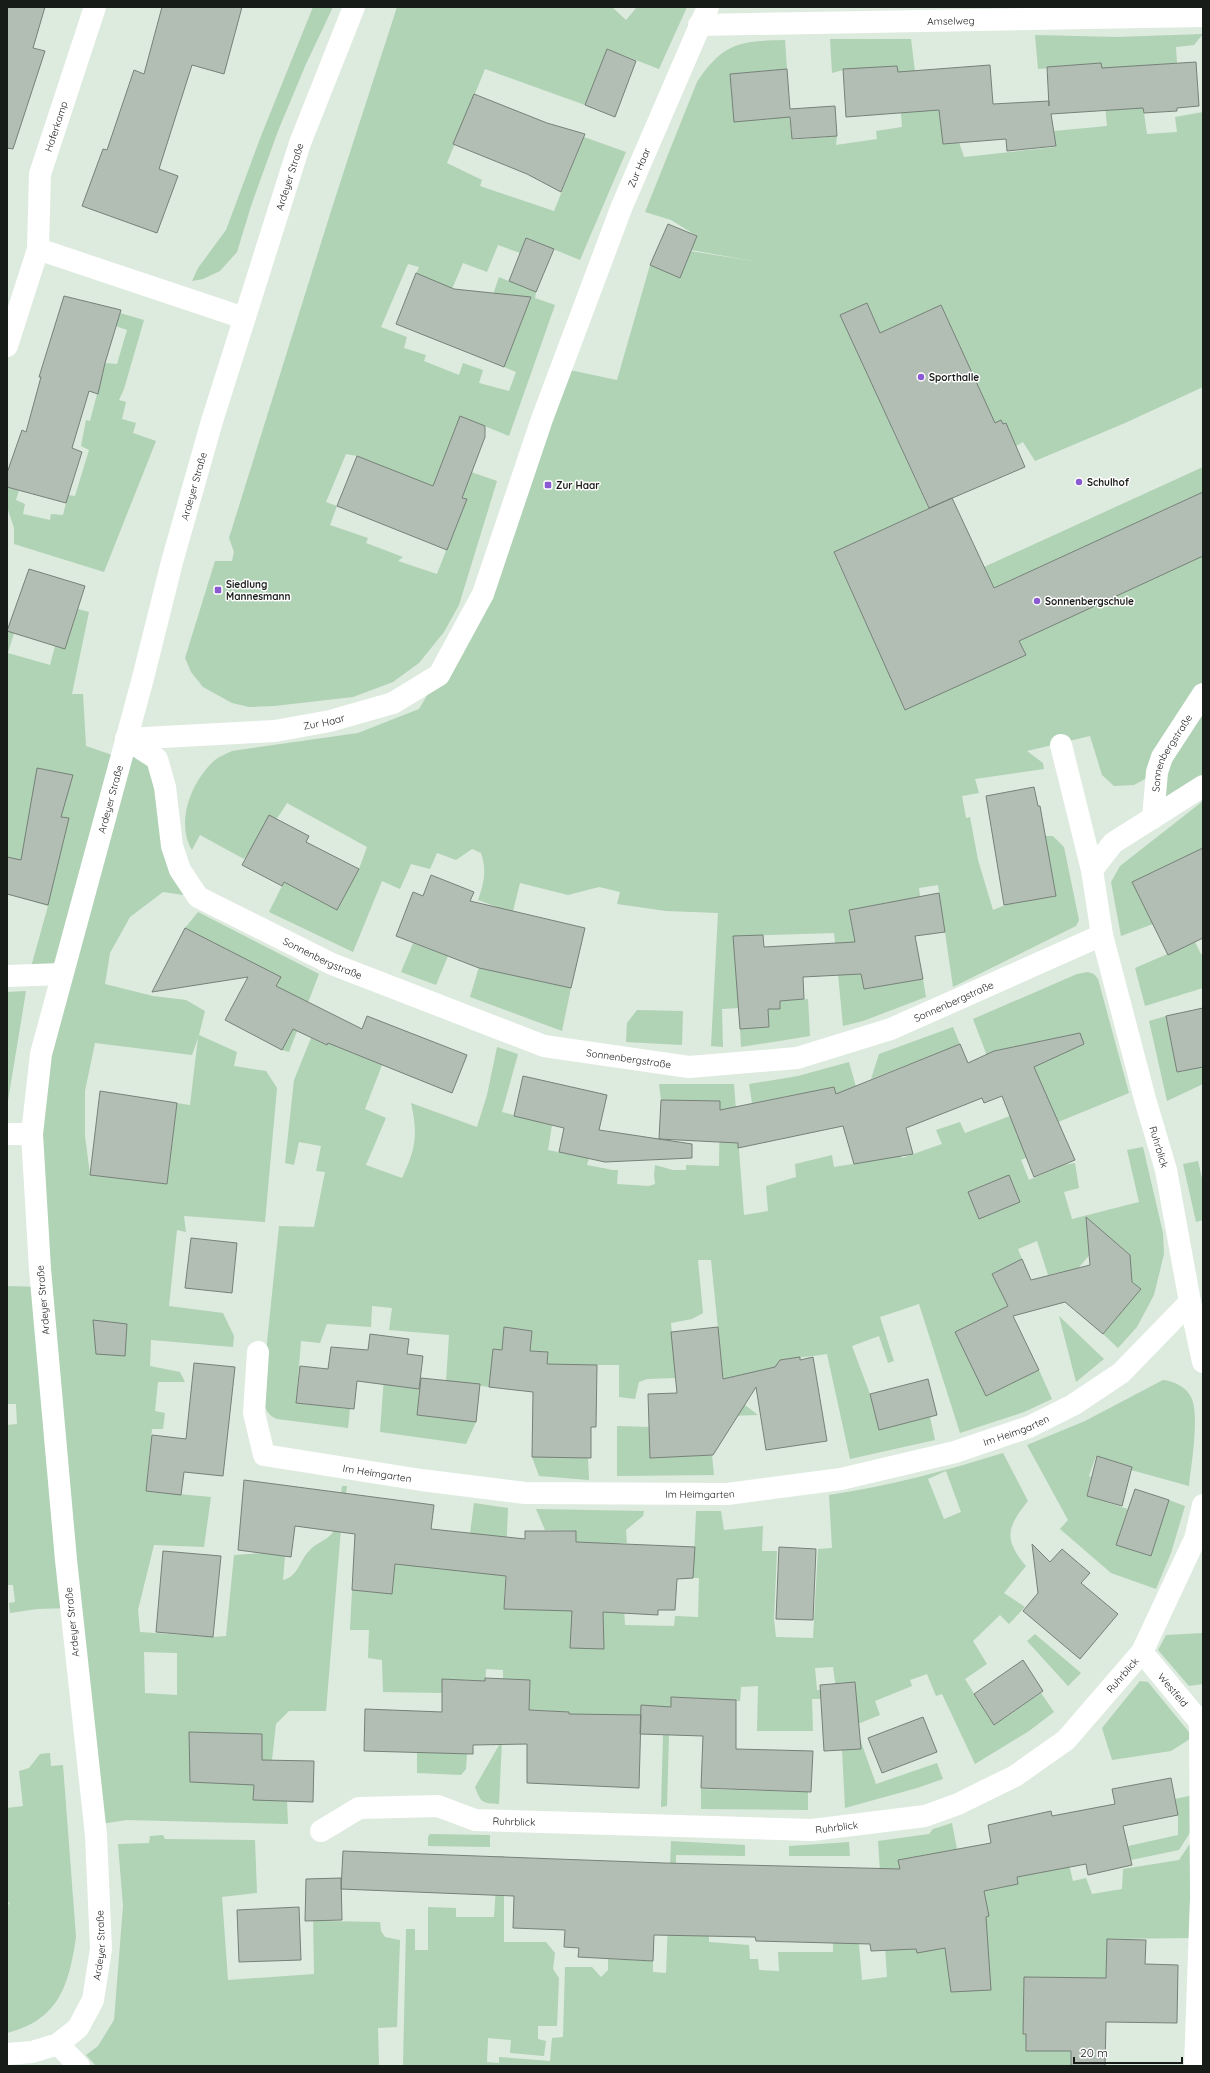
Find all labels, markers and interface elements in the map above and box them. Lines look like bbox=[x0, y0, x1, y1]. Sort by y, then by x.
street label: Amselweg bbox=[927, 14, 975, 27]
street label: Haferkamp bbox=[41, 99, 70, 153]
street label: Ardeyer Straße bbox=[273, 141, 306, 212]
street label: Zur Haar bbox=[624, 145, 653, 189]
place label: Sporthalle bbox=[929, 371, 979, 384]
marker: Sporthalle bbox=[916, 372, 926, 382]
street label: Ardeyer Straße bbox=[178, 450, 209, 522]
place label: Schulhof bbox=[1087, 476, 1130, 489]
marker: Schulhof bbox=[1074, 477, 1084, 487]
place label: Zur Haar bbox=[556, 479, 600, 492]
marker: Zur Haar bbox=[543, 480, 553, 490]
place label: Siedlung Mannesmann bbox=[226, 578, 291, 603]
marker: Siedlung Mannesmann bbox=[213, 585, 223, 595]
place label: Sonnenbergschule bbox=[1045, 595, 1134, 608]
marker: Sonnenbergschule bbox=[1032, 596, 1042, 606]
street label: Zur Haar bbox=[302, 711, 346, 732]
street label: Sonnenbergstraße bbox=[1149, 711, 1195, 793]
street label: Ardeyer Straße bbox=[95, 763, 126, 835]
street label: Sonnenbergstraße bbox=[281, 934, 364, 982]
street label: Sonnenbergstraße bbox=[912, 978, 996, 1025]
street label: Sonnenbergstraße bbox=[585, 1046, 673, 1071]
street label: Ruhrblick bbox=[1147, 1124, 1171, 1169]
street label: Ardeyer Straße bbox=[33, 1264, 53, 1336]
street label: Im Heimgarten bbox=[981, 1412, 1051, 1449]
street label: Im Heimgarten bbox=[342, 1461, 413, 1485]
street label: Im Heimgarten bbox=[665, 1487, 735, 1501]
street label: Ardeyer Straße bbox=[62, 1586, 82, 1658]
street label: Ruhrblick bbox=[1103, 1654, 1141, 1695]
street label: Westfeld bbox=[1155, 1670, 1191, 1709]
street label: Ruhrblick bbox=[492, 1814, 536, 1828]
street label: Ruhrblick bbox=[815, 1818, 859, 1836]
street label: Ardeyer Straße bbox=[90, 1910, 108, 1981]
scale bar bbox=[1074, 2039, 1182, 2065]
text: 20 m bbox=[1080, 2045, 1108, 2060]

